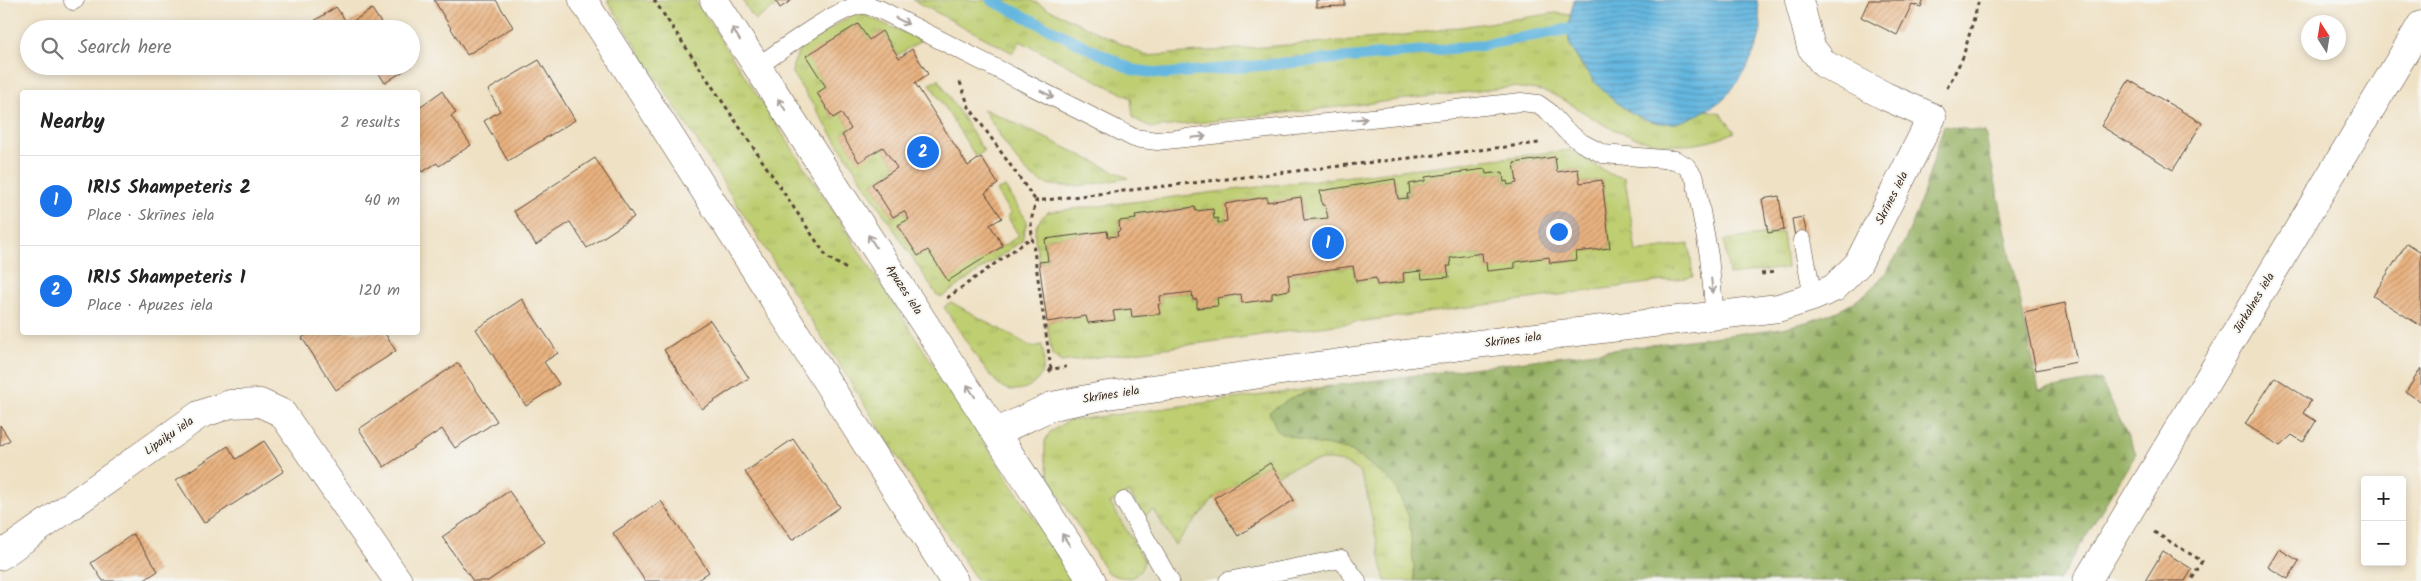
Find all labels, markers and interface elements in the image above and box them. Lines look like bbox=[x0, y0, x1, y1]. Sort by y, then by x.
north arrow bbox=[2301, 15, 2346, 60]
one-way arrow bbox=[894, 17, 909, 26]
search box bbox=[20, 20, 420, 75]
one-way arrow bbox=[730, 27, 740, 41]
text: Search here bbox=[78, 33, 172, 63]
icon: search bbox=[38, 34, 66, 62]
one-way arrow bbox=[1039, 90, 1054, 99]
one-way arrow bbox=[777, 99, 787, 113]
text: Nearby bbox=[40, 106, 105, 139]
text: 2 results bbox=[340, 110, 400, 135]
one-way arrow bbox=[1352, 114, 1368, 124]
one-way arrow bbox=[1190, 132, 1206, 142]
pin: 2 bbox=[907, 133, 939, 171]
street label: Skrīnes iela bbox=[1871, 168, 1914, 228]
text: IRIS Shampeteris 2 bbox=[87, 173, 251, 203]
text: 1 bbox=[54, 188, 58, 213]
text: 40 m bbox=[364, 188, 400, 213]
text: Place · Skrīnes iela bbox=[87, 203, 215, 228]
your location bbox=[1546, 219, 1572, 245]
pin: 1 bbox=[1312, 224, 1344, 262]
one-way arrow bbox=[866, 234, 877, 248]
street label: Apuzes iela bbox=[881, 261, 927, 319]
text: IRIS Shampeteris 1 bbox=[87, 263, 245, 293]
street label: Jūrkalnes iela bbox=[2228, 269, 2280, 337]
one-way arrow bbox=[1707, 277, 1717, 293]
text: 2 bbox=[51, 278, 61, 303]
text: 120 m bbox=[359, 278, 400, 303]
text: Place · Apuzes iela bbox=[87, 293, 213, 318]
street label: Skrīnes iela bbox=[1483, 327, 1543, 353]
street label: Skrīnes iela bbox=[1081, 381, 1141, 409]
one-way arrow bbox=[965, 385, 975, 399]
street label: Lipaiķu iela bbox=[140, 412, 198, 460]
map controls bbox=[2361, 476, 2406, 566]
button: + bbox=[2361, 476, 2406, 521]
button: − bbox=[2361, 521, 2406, 566]
one-way arrow bbox=[1061, 533, 1072, 547]

